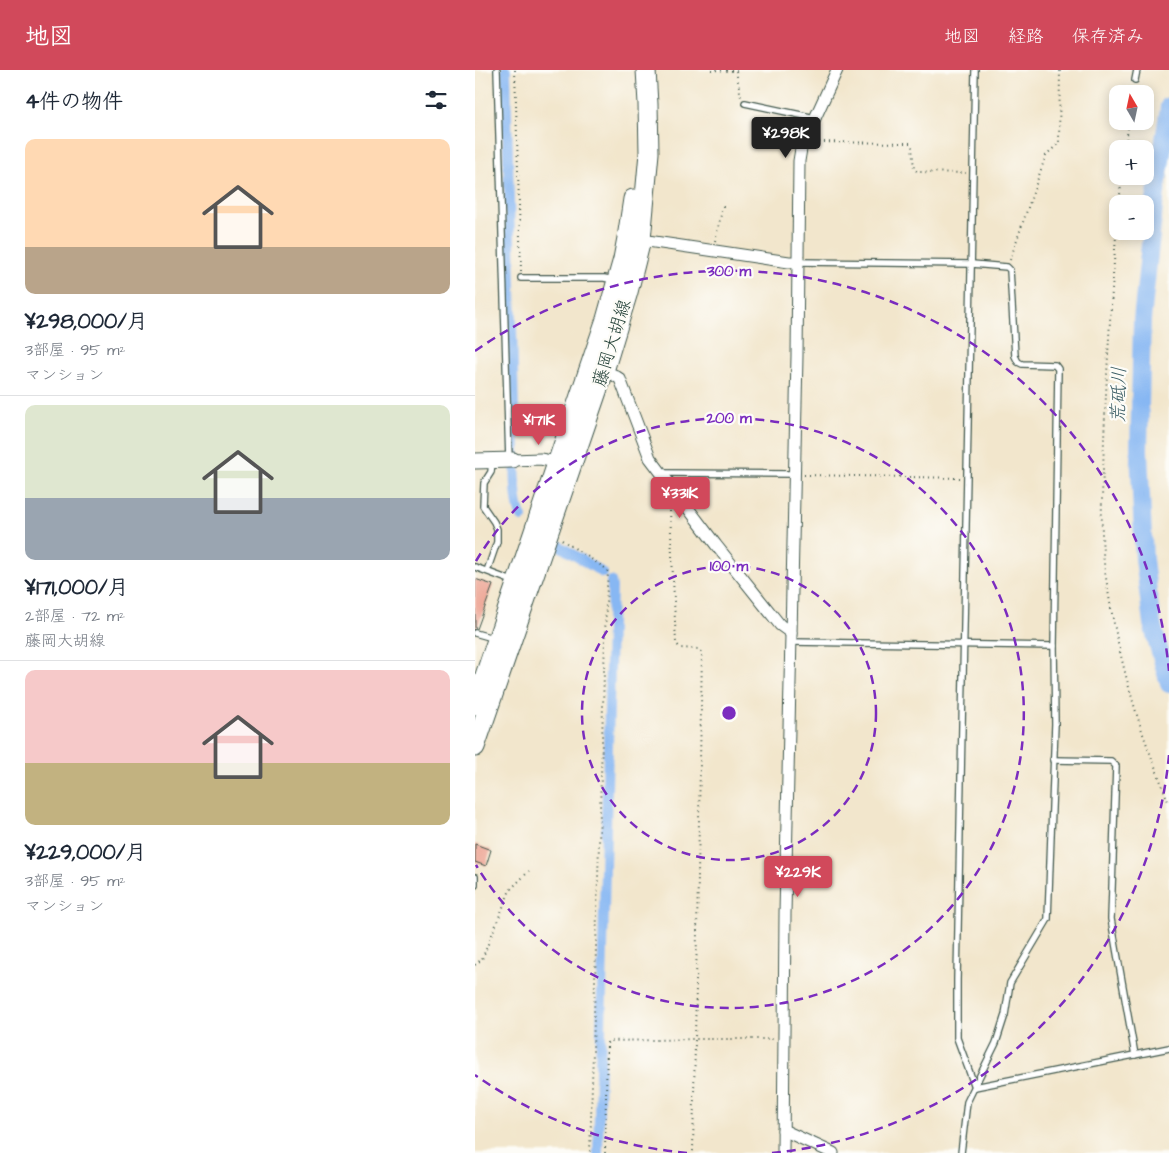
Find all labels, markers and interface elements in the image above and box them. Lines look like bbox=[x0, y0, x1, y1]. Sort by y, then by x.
text: 地図 bbox=[25, 20, 73, 54]
text: 地図 bbox=[944, 24, 980, 49]
text: 経路 bbox=[1008, 24, 1044, 49]
text: 保存済み bbox=[1072, 24, 1144, 49]
north arrow bbox=[1109, 85, 1154, 130]
map controls bbox=[1109, 85, 1154, 240]
icon: filters bbox=[422, 86, 450, 114]
text: 4件の物件 bbox=[25, 87, 123, 116]
pin: ¥298K bbox=[751, 116, 821, 159]
text: ¥298K bbox=[763, 122, 809, 144]
button: + bbox=[1109, 140, 1154, 185]
icon: home bbox=[193, 172, 283, 262]
button: − bbox=[1109, 195, 1154, 240]
text: 300 m bbox=[706, 261, 751, 282]
street label: 藤岡大胡線 bbox=[587, 296, 637, 390]
text: ¥298,000/月 bbox=[25, 307, 148, 336]
text: 3部屋 · 95 m² bbox=[25, 339, 126, 361]
text: マンション bbox=[25, 364, 104, 386]
water label: 荒砥川 bbox=[1105, 366, 1133, 424]
pin: ¥171K bbox=[504, 404, 574, 446]
text: 200 m bbox=[705, 408, 752, 429]
text: ¥171K bbox=[523, 409, 555, 431]
icon: home bbox=[193, 437, 283, 527]
pin: ¥331K bbox=[645, 476, 715, 519]
text: ¥331K bbox=[662, 482, 698, 504]
text: 100 m bbox=[710, 556, 749, 577]
text: ¥171,000/月 bbox=[25, 573, 129, 602]
text: 2部屋 · 72 m² bbox=[25, 605, 125, 627]
text: 藤岡大胡線 bbox=[25, 630, 105, 652]
icon: home bbox=[193, 702, 283, 792]
centre of rings bbox=[720, 704, 738, 722]
text: ¥229,000/月 bbox=[25, 838, 146, 867]
pin: ¥229K bbox=[763, 856, 833, 898]
text: ¥229K bbox=[775, 861, 821, 883]
text: 3部屋 · 95 m² bbox=[25, 870, 126, 892]
text: マンション bbox=[25, 895, 104, 917]

